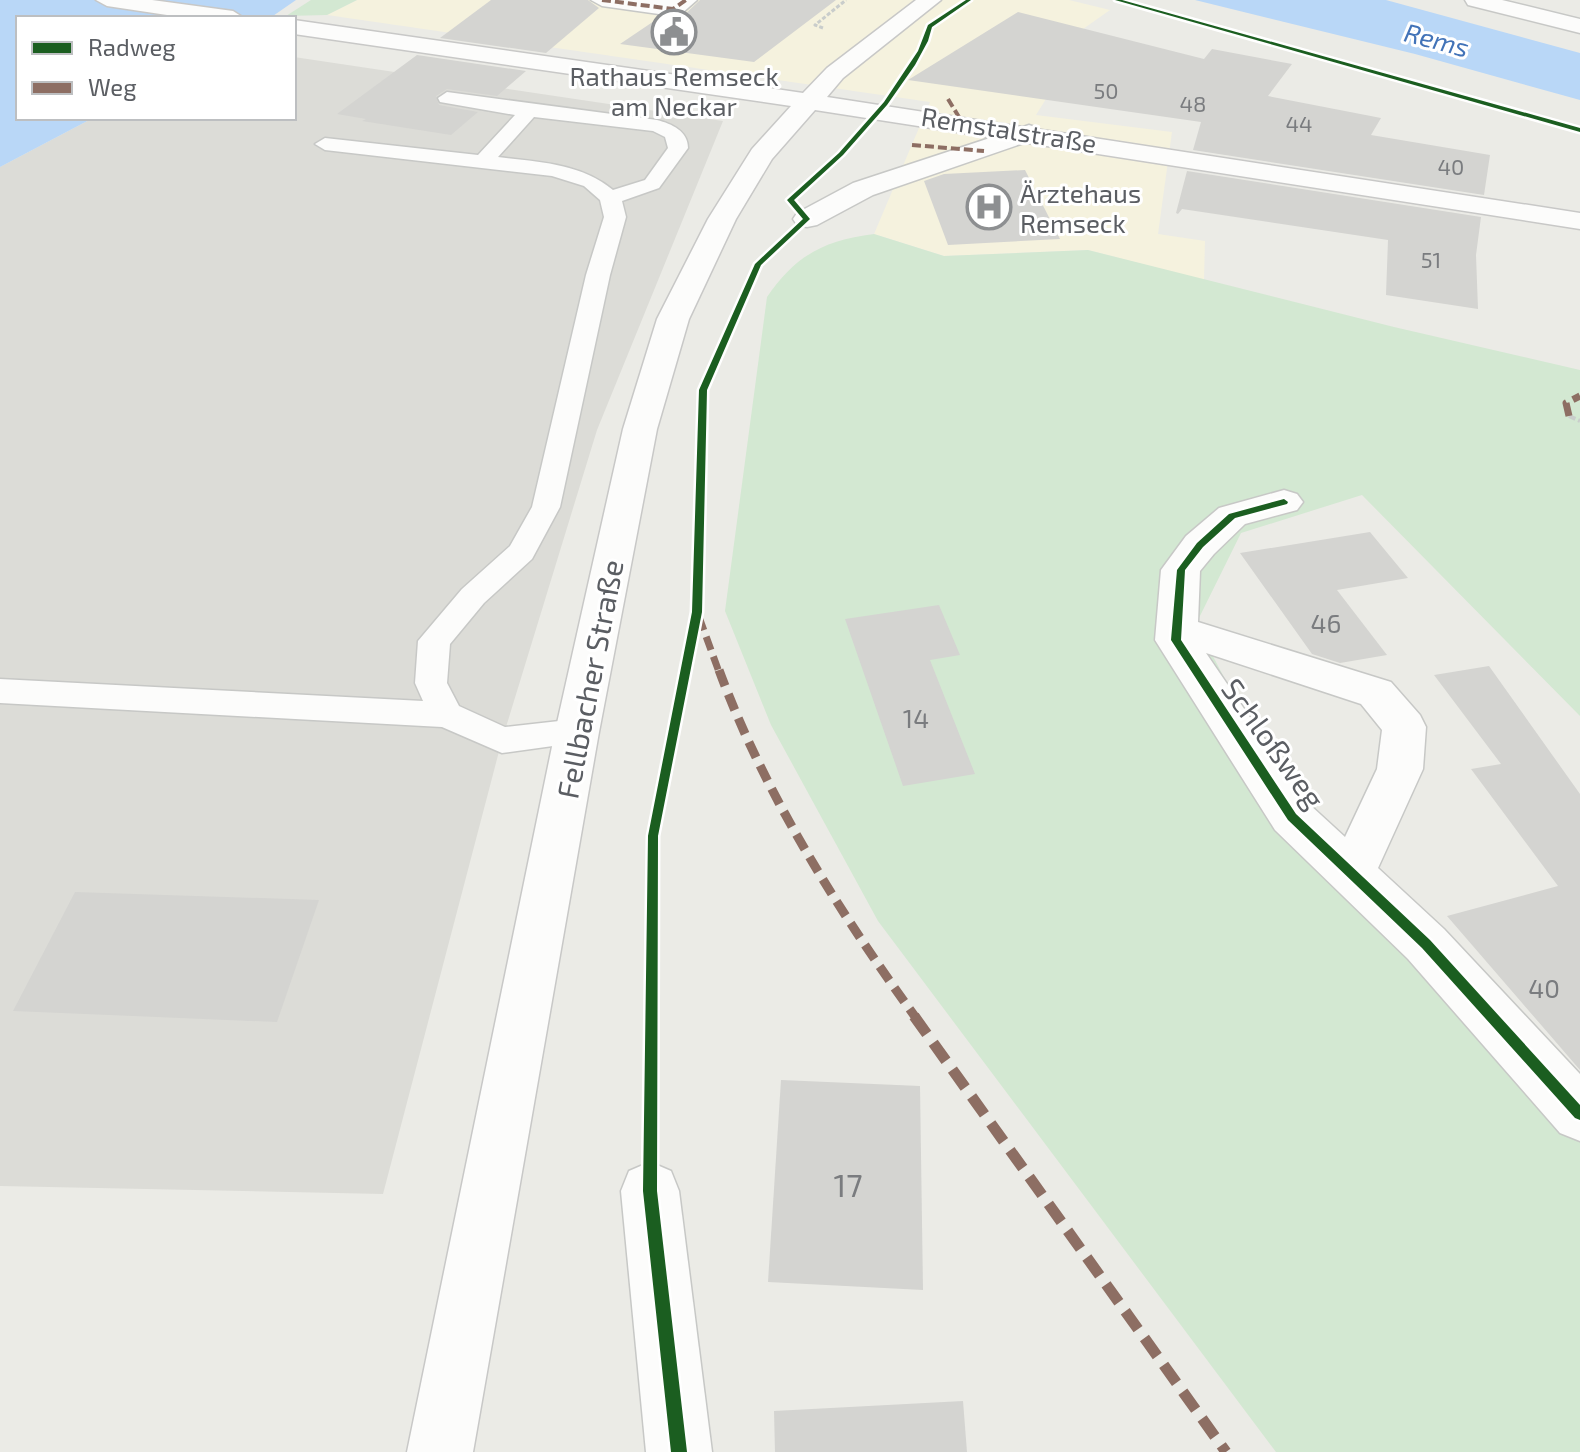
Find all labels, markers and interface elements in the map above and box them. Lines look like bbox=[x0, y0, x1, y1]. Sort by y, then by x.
public building icon: Rathaus Remseck am Neckar bbox=[650, 8, 698, 56]
legend bbox=[16, 16, 296, 120]
water label: Rems bbox=[1401, 16, 1473, 62]
text: Radweg bbox=[88, 32, 176, 61]
place label: Rathaus Remseck am Neckar bbox=[569, 60, 779, 121]
text: Weg bbox=[88, 72, 137, 101]
house number: 50 bbox=[1093, 77, 1119, 103]
house number: 48 bbox=[1180, 90, 1206, 116]
street label: Remstalstraße bbox=[919, 100, 1099, 158]
house number: 44 bbox=[1285, 110, 1313, 136]
house number: 40 bbox=[1438, 153, 1464, 179]
place label: Ärztehaus Remseck bbox=[1020, 177, 1141, 238]
hospital icon: Ärztehaus Remseck bbox=[965, 183, 1013, 231]
house number: 51 bbox=[1421, 246, 1441, 272]
street label: Fellbacher Straße bbox=[548, 557, 630, 801]
house number: 46 bbox=[1311, 607, 1341, 638]
street label: Schloßweg bbox=[1215, 671, 1333, 815]
house number: 14 bbox=[903, 702, 929, 733]
house number: 40 bbox=[1528, 972, 1560, 1003]
house number: 17 bbox=[833, 1165, 863, 1203]

